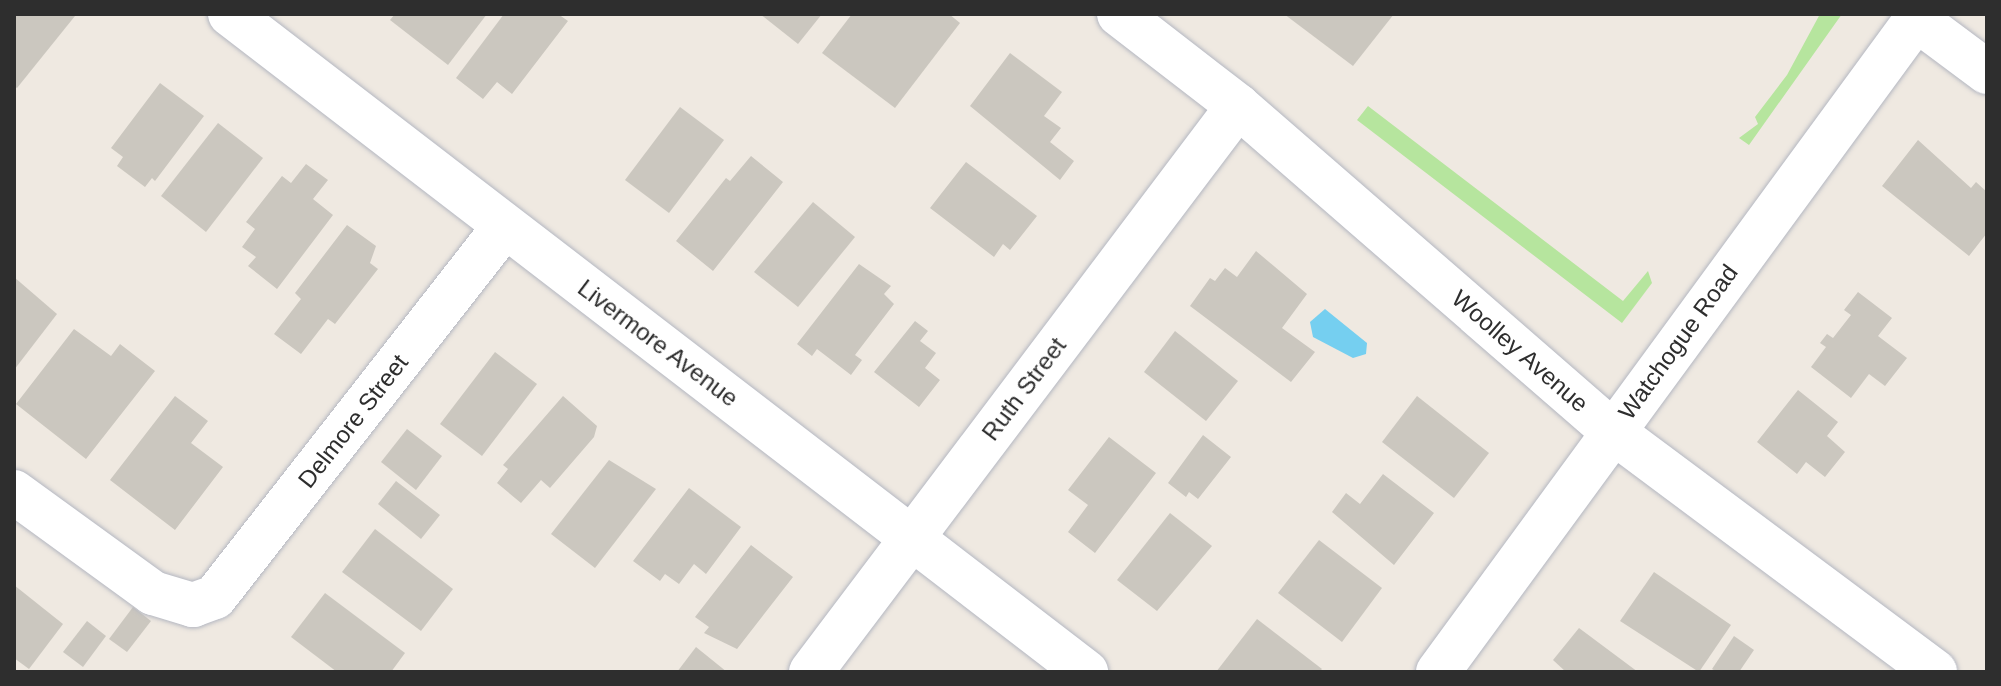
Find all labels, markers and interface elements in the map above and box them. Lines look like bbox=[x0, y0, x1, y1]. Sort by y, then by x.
street label: Watchogue Road bbox=[1612, 259, 1744, 425]
street label: Livermore Avenue bbox=[572, 273, 744, 413]
street label: Woolley Avenue bbox=[1445, 284, 1595, 418]
street label: Ruth Street bbox=[976, 332, 1072, 446]
street label: Delmore Street bbox=[292, 349, 414, 493]

